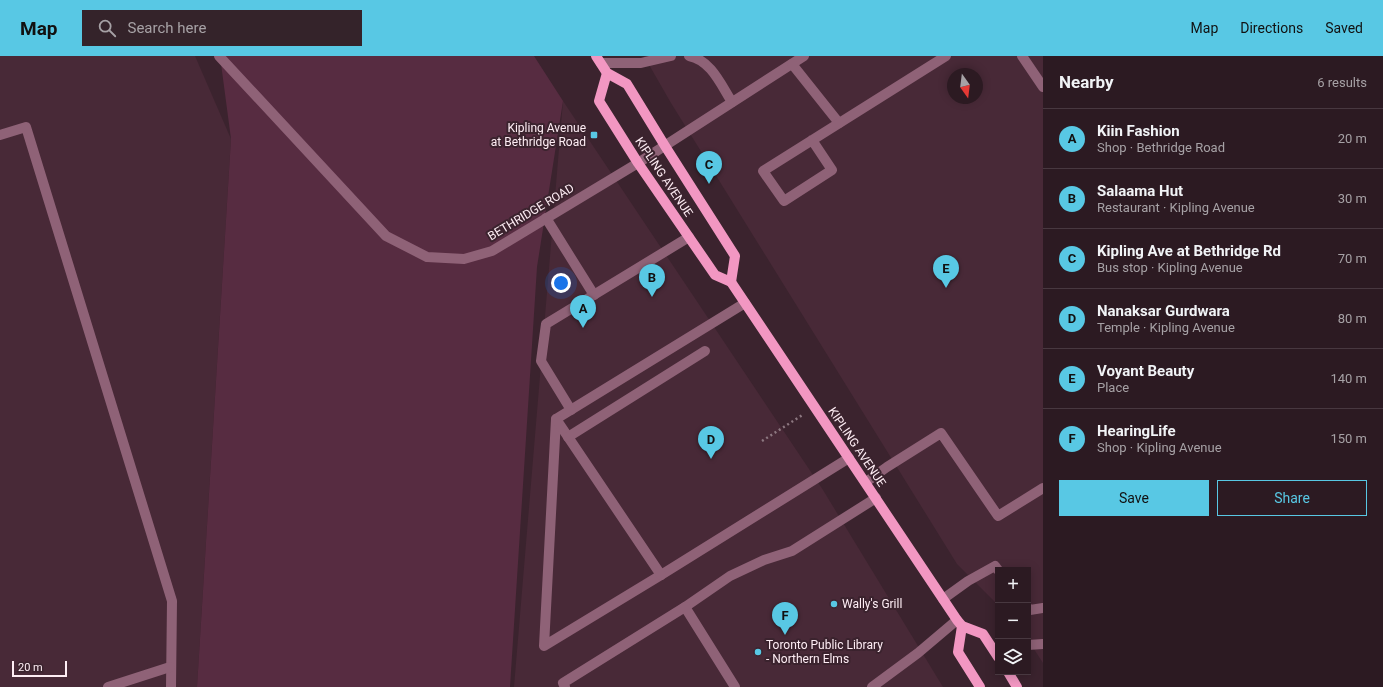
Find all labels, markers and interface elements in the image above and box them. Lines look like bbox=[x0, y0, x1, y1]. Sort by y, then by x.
search box bbox=[82, 10, 362, 46]
text: Map bbox=[20, 17, 58, 40]
icon: search bbox=[96, 17, 118, 39]
text: Search here bbox=[128, 19, 206, 37]
text: Map bbox=[1191, 20, 1218, 36]
text: Directions bbox=[1240, 20, 1303, 36]
text: Saved bbox=[1325, 20, 1363, 36]
north arrow bbox=[947, 68, 983, 104]
text: Nearby bbox=[1059, 72, 1114, 92]
text: 6 results bbox=[1317, 75, 1367, 90]
place label: Kipling Avenue at Bethridge Road bbox=[491, 121, 586, 149]
text: Kiin Fashion bbox=[1097, 122, 1180, 140]
marker: Kipling Avenue at Bethridge Road bbox=[589, 130, 599, 140]
text: A bbox=[1068, 131, 1076, 146]
text: 20 m bbox=[1338, 131, 1367, 146]
street label: KIPLING AVENUE bbox=[632, 135, 696, 220]
text: Shop · Bethridge Road bbox=[1097, 140, 1225, 155]
pin: C bbox=[696, 151, 722, 184]
street label: BETHRIDGE ROAD bbox=[485, 181, 577, 243]
text: Salaama Hut bbox=[1097, 182, 1183, 200]
text: B bbox=[1068, 191, 1076, 206]
text: 30 m bbox=[1338, 191, 1367, 206]
text: Restaurant · Kipling Avenue bbox=[1097, 200, 1255, 215]
text: Kipling Ave at Bethridge Rd bbox=[1097, 242, 1281, 260]
text: C bbox=[1068, 251, 1076, 266]
text: 70 m bbox=[1338, 251, 1367, 266]
pin: E bbox=[933, 255, 959, 288]
text: Bus stop · Kipling Avenue bbox=[1097, 260, 1243, 275]
pin: B bbox=[639, 264, 665, 297]
your location bbox=[551, 273, 571, 293]
pin: A bbox=[570, 295, 596, 328]
text: Nanaksar Gurdwara bbox=[1097, 302, 1230, 320]
text: D bbox=[1068, 311, 1076, 326]
text: 80 m bbox=[1338, 311, 1367, 326]
text: Temple · Kipling Avenue bbox=[1097, 320, 1235, 335]
text: Voyant Beauty bbox=[1097, 362, 1194, 380]
text: E bbox=[1068, 371, 1076, 386]
text: 140 m bbox=[1330, 371, 1367, 386]
text: Place bbox=[1097, 380, 1129, 395]
street label: KIPLING AVENUE bbox=[825, 405, 889, 490]
text: HearingLife bbox=[1097, 422, 1176, 440]
pin: D bbox=[698, 426, 724, 459]
text: F bbox=[1068, 431, 1076, 446]
text: 150 m bbox=[1330, 431, 1367, 446]
text: Shop · Kipling Avenue bbox=[1097, 440, 1222, 455]
button: Save bbox=[1059, 480, 1209, 516]
button: Share bbox=[1217, 480, 1367, 516]
map controls bbox=[995, 567, 1031, 675]
button: + bbox=[995, 567, 1031, 603]
place label: Wally's Grill bbox=[842, 597, 902, 611]
marker: Wally's Grill bbox=[829, 599, 839, 609]
pin: F bbox=[772, 602, 798, 635]
button: − bbox=[995, 603, 1031, 639]
place label: Toronto Public Library - Northern Elms bbox=[766, 638, 883, 666]
button: layers bbox=[995, 639, 1031, 675]
marker: Toronto Public Library - Northern Elms bbox=[753, 647, 763, 657]
scale bar bbox=[12, 659, 67, 678]
text: 20 m bbox=[18, 661, 43, 674]

